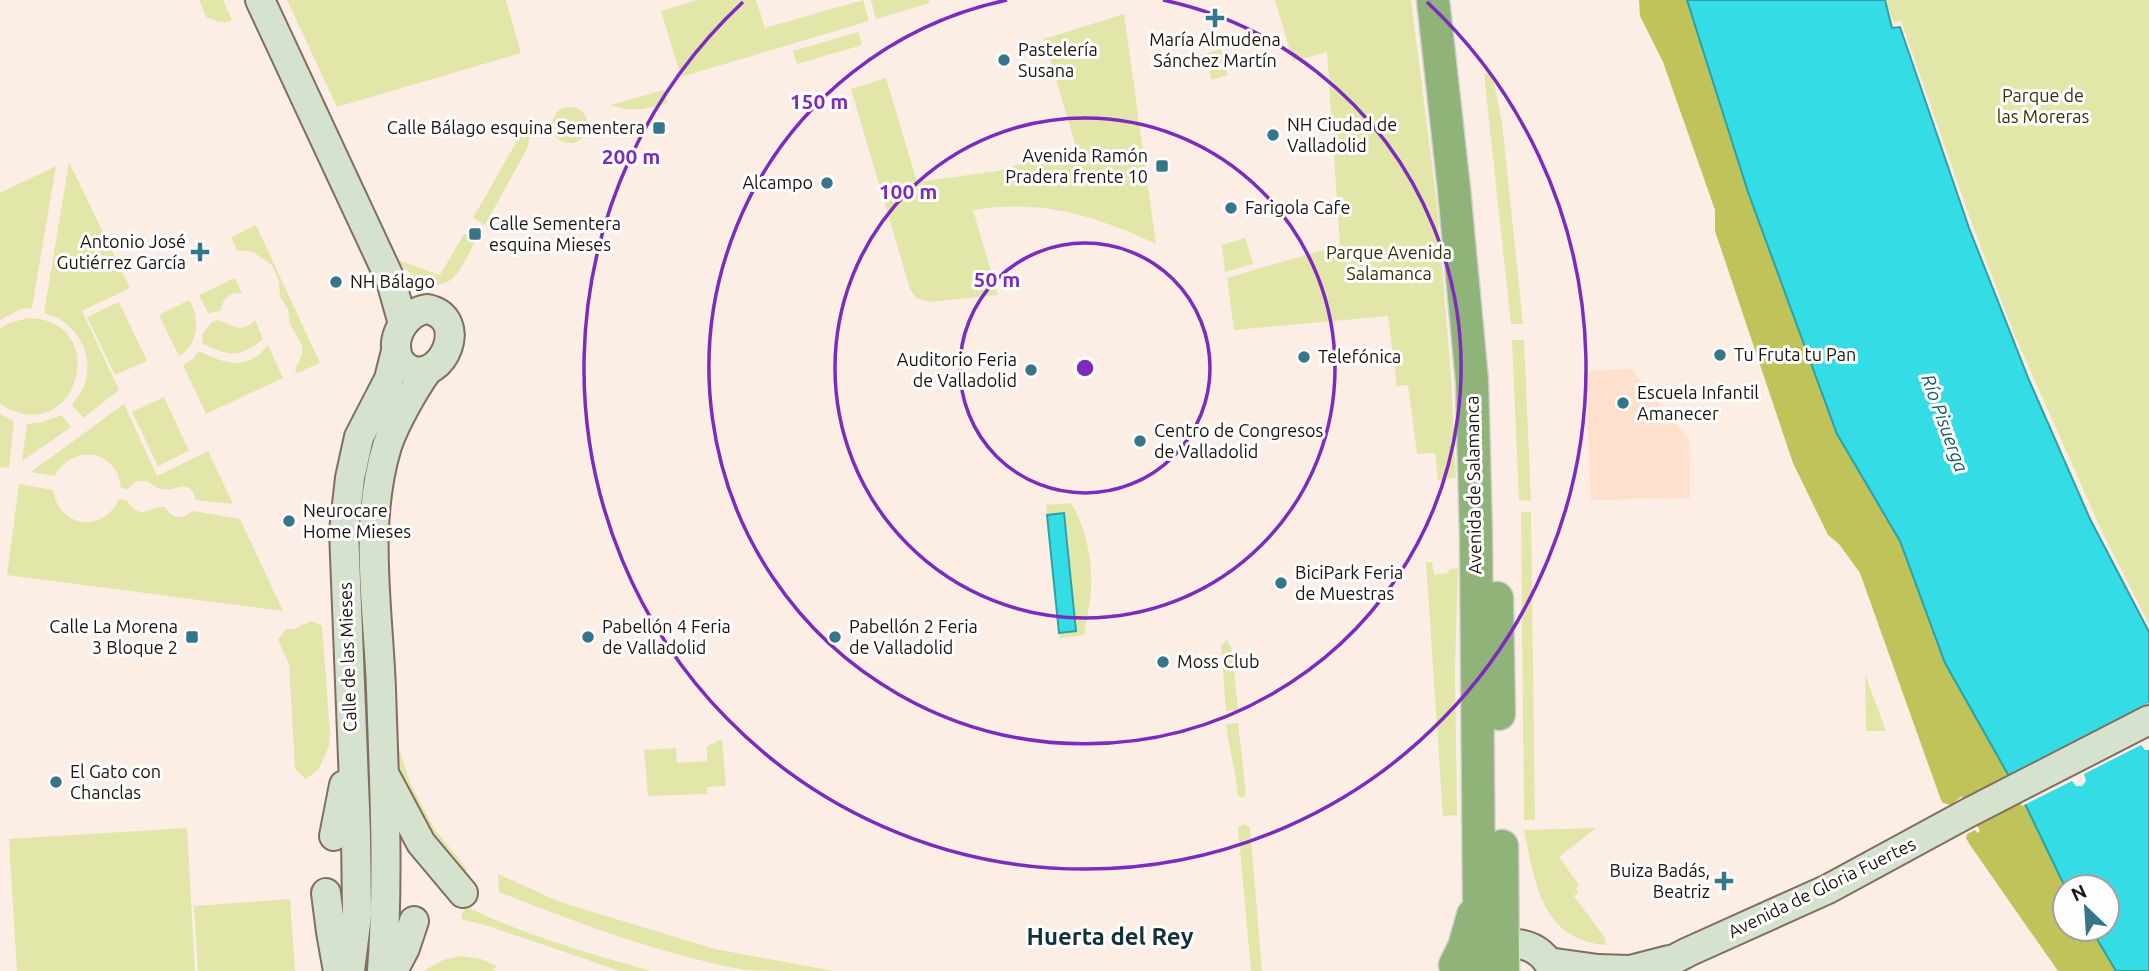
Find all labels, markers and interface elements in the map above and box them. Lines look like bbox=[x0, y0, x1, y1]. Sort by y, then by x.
marker: María Almudena Sánchez Martín bbox=[1207, 10, 1223, 26]
place label: María Almudena Sánchez Martín bbox=[1149, 29, 1281, 70]
place label: Pastelería Susana bbox=[1018, 39, 1098, 80]
marker: Pastelería Susana bbox=[996, 52, 1012, 68]
park label: Parque de las Moreras bbox=[1997, 85, 2090, 126]
text: 150 m bbox=[790, 89, 848, 113]
place label: NH Ciudad de Valladolid bbox=[1287, 114, 1397, 155]
place label: Calle Bálago esquina Sementera bbox=[387, 117, 645, 137]
marker: Calle Bálago esquina Sementera bbox=[651, 120, 667, 136]
marker: NH Ciudad de Valladolid bbox=[1265, 127, 1281, 143]
text: 200 m bbox=[602, 144, 660, 168]
place label: Avenida Ramón Pradera frente 10 bbox=[1005, 145, 1148, 186]
marker: Avenida Ramón Pradera frente 10 bbox=[1154, 158, 1170, 174]
place label: Alcampo bbox=[742, 172, 813, 192]
marker: Alcampo bbox=[819, 175, 835, 191]
text: 100 m bbox=[879, 179, 937, 203]
place label: Farigola Cafe bbox=[1245, 197, 1350, 217]
marker: Farigola Cafe bbox=[1223, 200, 1239, 216]
place label: Calle Sementera esquina Mieses bbox=[489, 213, 621, 254]
marker: Calle Sementera esquina Mieses bbox=[467, 226, 483, 242]
place label: Antonio José Gutiérrez García bbox=[56, 231, 186, 272]
park label: Parque Avenida Salamanca bbox=[1326, 242, 1452, 283]
marker: Antonio José Gutiérrez García bbox=[192, 244, 208, 260]
text: 50 m bbox=[974, 267, 1020, 291]
place label: NH Bálago bbox=[350, 271, 435, 291]
marker: NH Bálago bbox=[328, 274, 344, 290]
place label: Tu Fruta tu Pan bbox=[1734, 344, 1856, 364]
place label: Telefónica bbox=[1318, 346, 1401, 366]
marker: Tu Fruta tu Pan bbox=[1712, 347, 1728, 363]
place label: Auditorio Feria de Valladolid bbox=[897, 349, 1017, 390]
marker: Telefónica bbox=[1296, 349, 1312, 365]
centre of rings bbox=[1073, 356, 1097, 380]
marker: Auditorio Feria de Valladolid bbox=[1023, 362, 1039, 378]
water label: Río Pisuerga bbox=[1917, 371, 1973, 475]
place label: Escuela Infantil Amanecer bbox=[1637, 382, 1759, 423]
marker: Escuela Infantil Amanecer bbox=[1615, 395, 1631, 411]
street label: Avenida de Salamanca bbox=[1461, 396, 1485, 574]
place label: Centro de Congresos de Valladolid bbox=[1154, 420, 1324, 461]
marker: Centro de Congresos de Valladolid bbox=[1132, 433, 1148, 449]
place label: Neurocare Home Mieses bbox=[303, 500, 411, 541]
marker: Neurocare Home Mieses bbox=[281, 513, 297, 529]
place label: BiciPark Feria de Muestras bbox=[1295, 562, 1403, 603]
marker: BiciPark Feria de Muestras bbox=[1273, 575, 1289, 591]
street label: Calle de las Mieses bbox=[334, 582, 360, 732]
place label: Calle La Morena 3 Bloque 2 bbox=[49, 616, 178, 657]
place label: Pabellón 4 Feria de Valladolid bbox=[602, 616, 731, 657]
place label: Pabellón 2 Feria de Valladolid bbox=[849, 616, 978, 657]
marker: Calle La Morena 3 Bloque 2 bbox=[184, 629, 200, 645]
marker: Pabellón 4 Feria de Valladolid bbox=[580, 629, 596, 645]
marker: Pabellón 2 Feria de Valladolid bbox=[827, 629, 843, 645]
place label: Moss Club bbox=[1177, 651, 1259, 671]
marker: Moss Club bbox=[1155, 654, 1171, 670]
place label: El Gato con Chanclas bbox=[70, 761, 161, 802]
marker: El Gato con Chanclas bbox=[48, 774, 64, 790]
street label: Avenida de Gloria Fuertes bbox=[1725, 833, 1919, 941]
place label: Buiza Badás, Beatriz bbox=[1610, 860, 1710, 901]
marker: Buiza Badás, Beatriz bbox=[1716, 873, 1732, 889]
north arrow bbox=[2051, 873, 2121, 943]
text: N bbox=[2068, 880, 2090, 906]
district label: Huerta del Rey bbox=[1027, 923, 1194, 950]

